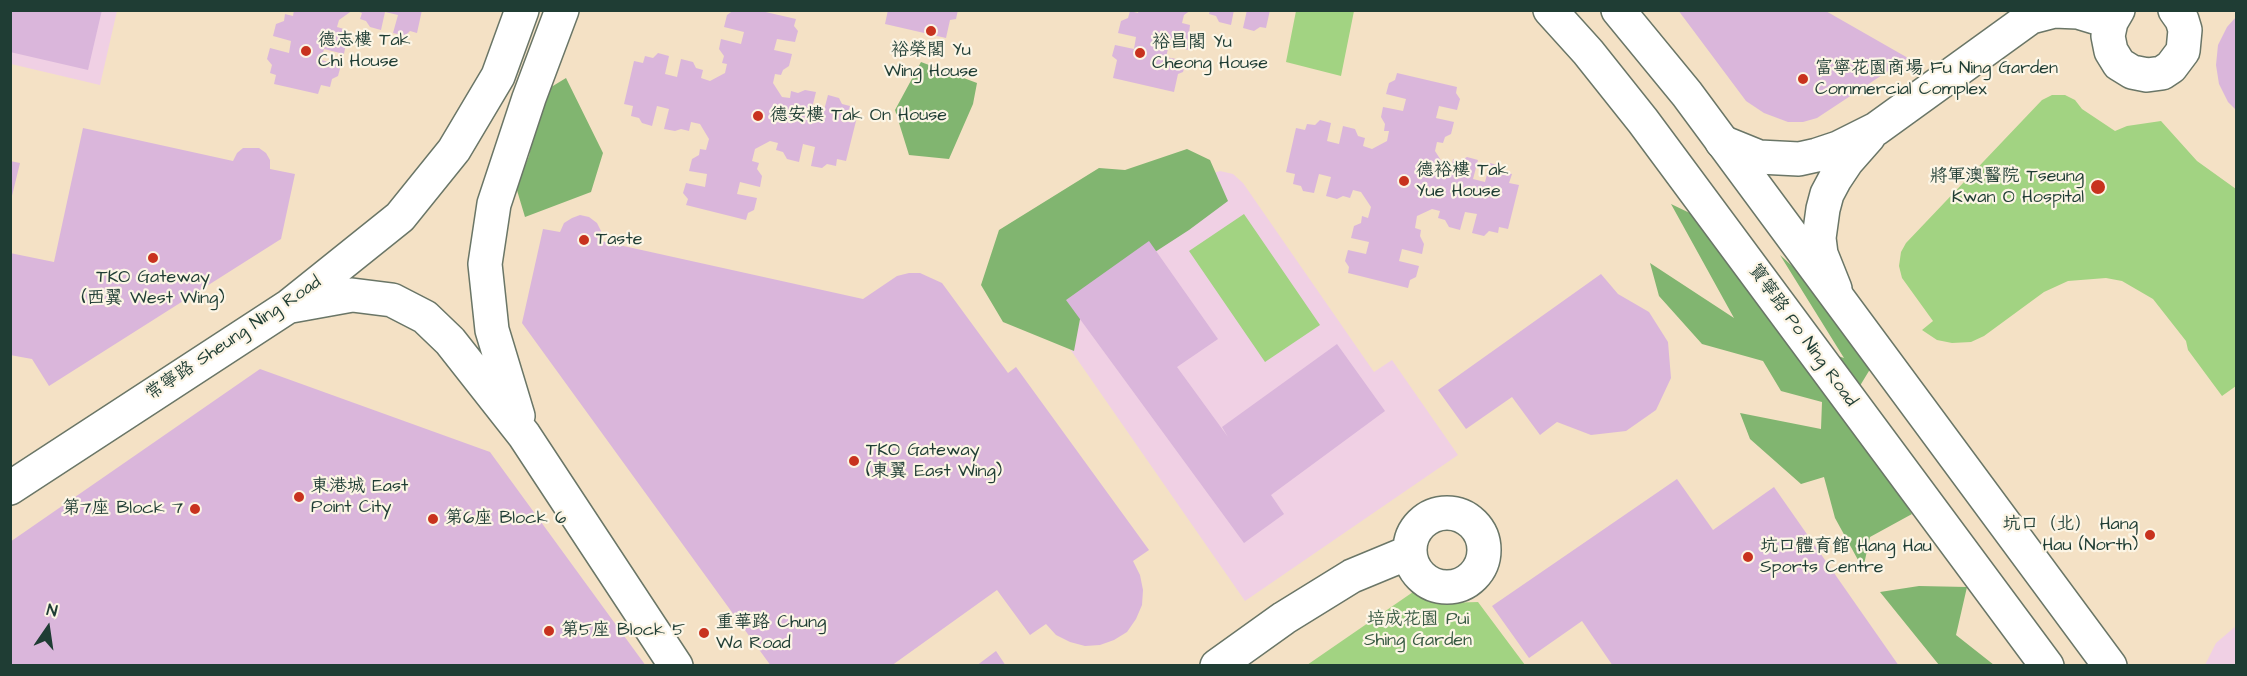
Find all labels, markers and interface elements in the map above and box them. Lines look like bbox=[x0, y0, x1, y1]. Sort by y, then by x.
marker: 裕榮閣 Yu Wing House bbox=[924, 24, 938, 38]
place label: 德志樓 Tak Chi House bbox=[318, 30, 411, 72]
place label: 裕昌閣 Yu Cheong House bbox=[1152, 32, 1268, 74]
place label: 裕榮閣 Yu Wing House bbox=[884, 40, 978, 82]
marker: 德志樓 Tak Chi House bbox=[299, 44, 313, 58]
marker: 裕昌閣 Yu Cheong House bbox=[1133, 46, 1147, 60]
place label: 富寧花園商場 Fu Ning Garden Commercial Complex bbox=[1815, 58, 2058, 100]
marker: 富寧花園商場 Fu Ning Garden Commercial Complex bbox=[1796, 72, 1810, 86]
place label: 德安樓 Tak On House bbox=[770, 105, 947, 127]
marker: 德安樓 Tak On House bbox=[751, 109, 765, 123]
place label: 德裕樓 Tak Yue House bbox=[1416, 160, 1509, 202]
place label: 將軍澳醫院 Tseung Kwan O Hospital bbox=[1929, 166, 2084, 208]
marker: 德裕樓 Tak Yue House bbox=[1397, 174, 1411, 188]
marker: 將軍澳醫院 Tseung Kwan O Hospital bbox=[2089, 178, 2107, 196]
place label: Taste bbox=[596, 229, 642, 251]
marker: Taste bbox=[577, 233, 591, 247]
marker: TKO Gateway (西翼 West Wing) bbox=[146, 251, 160, 265]
street label: 寶寧路 Po Ning Road bbox=[1743, 261, 1861, 411]
place label: TKO Gateway (西翼 West Wing) bbox=[81, 267, 225, 310]
street label: 常寧路 Sheung Ning Road bbox=[142, 272, 326, 406]
place label: TKO Gateway (東翼 East Wing) bbox=[866, 440, 1002, 482]
marker: TKO Gateway (東翼 East Wing) bbox=[847, 454, 861, 468]
place label: 東港城 East Point City bbox=[311, 476, 408, 518]
marker: 東港城 East Point City bbox=[292, 490, 306, 504]
place label: 第7座 Block 7 bbox=[62, 498, 183, 520]
marker: 第7座 Block 7 bbox=[188, 502, 202, 516]
place label: 第6座 Block 6 bbox=[445, 508, 566, 530]
marker: 第6座 Block 6 bbox=[426, 512, 440, 526]
place label: 坑口（北） Hang Hau (North) bbox=[2002, 514, 2138, 556]
marker: 坑口（北） Hang Hau (North) bbox=[2143, 528, 2157, 542]
place label: 坑口體育館 Hang Hau Sports Centre bbox=[1760, 536, 1932, 578]
marker: 坑口體育館 Hang Hau Sports Centre bbox=[1741, 550, 1755, 564]
north arrow bbox=[18, 598, 78, 658]
text: N bbox=[45, 599, 59, 622]
park label: 培成花園 Pui Shing Garden bbox=[1364, 609, 1472, 652]
place label: 重華路 Chung Wa Road bbox=[716, 612, 826, 654]
place label: 第5座 Block 5 bbox=[561, 620, 685, 642]
marker: 第5座 Block 5 bbox=[542, 624, 556, 638]
marker: 重華路 Chung Wa Road bbox=[697, 626, 711, 640]

